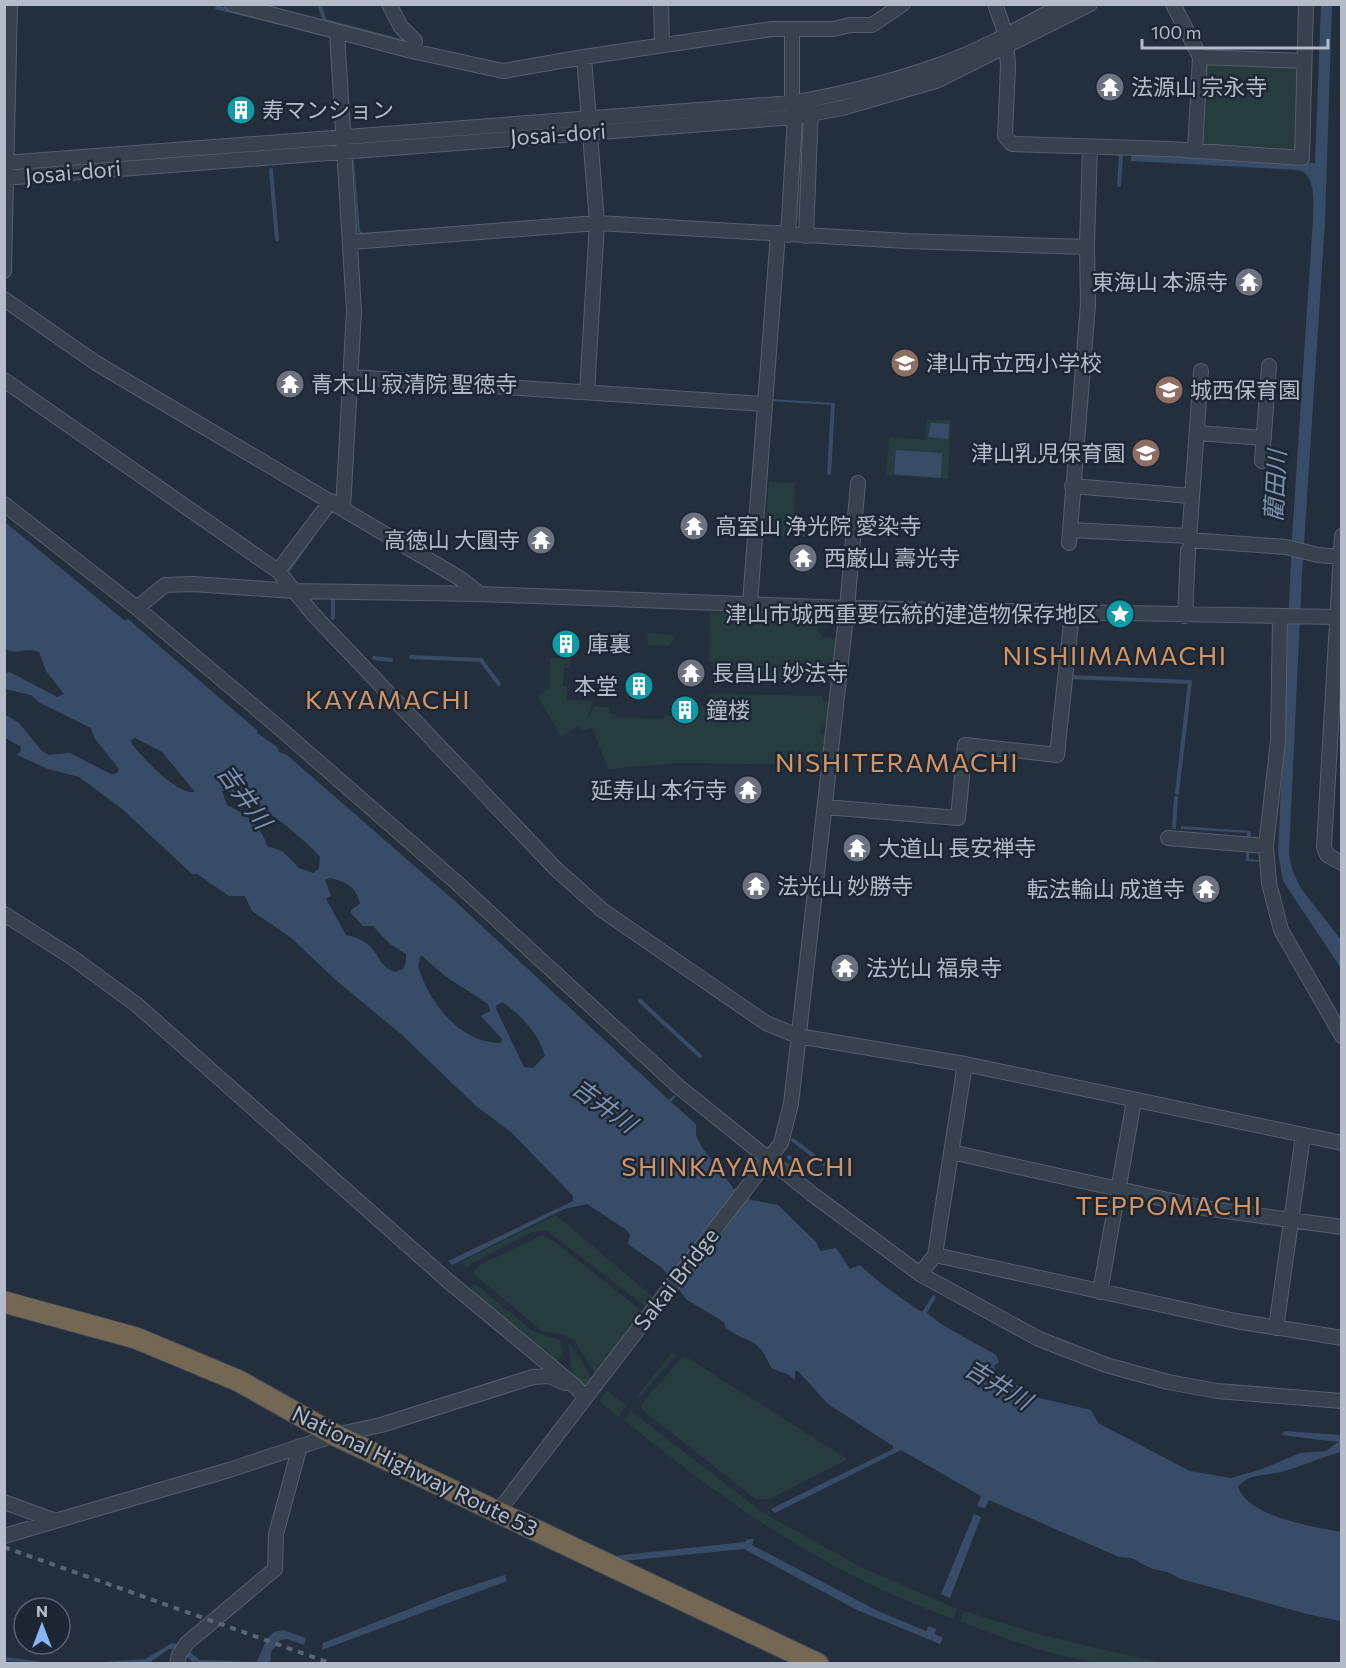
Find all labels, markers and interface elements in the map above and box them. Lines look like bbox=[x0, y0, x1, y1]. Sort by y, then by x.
scale bar bbox=[1142, 12, 1328, 50]
text: 100 m bbox=[1151, 21, 1201, 43]
temple icon: 法源山 宗永寺 bbox=[1094, 71, 1126, 103]
place label: 法源山 宗永寺 bbox=[1131, 73, 1267, 100]
building icon: 寿マンション bbox=[225, 94, 257, 126]
place label: 寿マンション bbox=[262, 96, 394, 123]
street label: Josai-dori bbox=[509, 117, 607, 150]
street label: Josai-dori bbox=[24, 154, 122, 189]
temple icon: 東海山 本源寺 bbox=[1233, 266, 1265, 298]
place label: 東海山 本源寺 bbox=[1092, 268, 1228, 295]
school or university icon: 津山市立西小学校 bbox=[889, 347, 921, 379]
place label: 津山市立西小学校 bbox=[926, 349, 1102, 376]
temple icon: 青木山 寂清院 聖徳寺 bbox=[274, 368, 306, 400]
place label: 青木山 寂清院 聖徳寺 bbox=[311, 370, 517, 397]
school or university icon: 城西保育園 bbox=[1153, 374, 1185, 406]
place label: 城西保育園 bbox=[1190, 376, 1300, 403]
school or university icon: 津山乳児保育園 bbox=[1130, 437, 1162, 469]
place label: 津山乳児保育園 bbox=[971, 439, 1125, 466]
water label: 藺田川 bbox=[1258, 446, 1291, 523]
temple icon: 高室山 浄光院 愛染寺 bbox=[678, 510, 710, 542]
place label: 高室山 浄光院 愛染寺 bbox=[715, 512, 921, 539]
temple icon: 高徳山 大圓寺 bbox=[525, 524, 557, 556]
place label: 高徳山 大圓寺 bbox=[384, 526, 520, 553]
temple icon: 西巌山 壽光寺 bbox=[787, 542, 819, 574]
place label: 西巌山 壽光寺 bbox=[824, 544, 960, 571]
place icon: 津山市城西重要伝統的建造物保存地区 bbox=[1104, 598, 1136, 630]
place label: 津山市城西重要伝統的建造物保存地区 bbox=[725, 600, 1099, 627]
building icon: 庫裏 bbox=[550, 628, 582, 660]
place label: 庫裏 bbox=[587, 630, 631, 657]
district label: NISHIIMAMACHI bbox=[1002, 639, 1228, 670]
temple icon: 長昌山 妙法寺 bbox=[675, 657, 707, 689]
place label: 長昌山 妙法寺 bbox=[712, 659, 848, 686]
building icon: 本堂 bbox=[623, 670, 655, 702]
place label: 本堂 bbox=[574, 672, 618, 699]
district label: KAYAMACHI bbox=[305, 683, 471, 714]
building icon: 鐘楼 bbox=[669, 694, 701, 726]
place label: 鐘楼 bbox=[706, 696, 750, 723]
district label: NISHITERAMACHI bbox=[775, 746, 1019, 777]
water label: 吉井川 bbox=[212, 758, 280, 836]
temple icon: 延寿山 本行寺 bbox=[732, 774, 764, 806]
place label: 延寿山 本行寺 bbox=[591, 776, 727, 803]
temple icon: 大道山 長安禅寺 bbox=[841, 832, 873, 864]
place label: 大道山 長安禅寺 bbox=[878, 834, 1036, 861]
temple icon: 法光山 妙勝寺 bbox=[740, 870, 772, 902]
place label: 法光山 妙勝寺 bbox=[777, 872, 913, 899]
temple icon: 転法輪山 成道寺 bbox=[1190, 873, 1222, 905]
place label: 転法輪山 成道寺 bbox=[1027, 875, 1185, 902]
temple icon: 法光山 福泉寺 bbox=[829, 952, 861, 984]
place label: 法光山 福泉寺 bbox=[866, 954, 1002, 981]
water label: 吉井川 bbox=[567, 1072, 645, 1139]
district label: SHINKAYAMACHI bbox=[621, 1150, 855, 1181]
district label: TEPPOMACHI bbox=[1075, 1189, 1263, 1220]
street label: Sakai Bridge bbox=[627, 1222, 724, 1335]
water label: 吉井川 bbox=[960, 1353, 1040, 1416]
street label: National Highway Route 53 bbox=[288, 1399, 542, 1542]
north arrow bbox=[12, 1596, 72, 1656]
text: N bbox=[36, 1601, 48, 1620]

